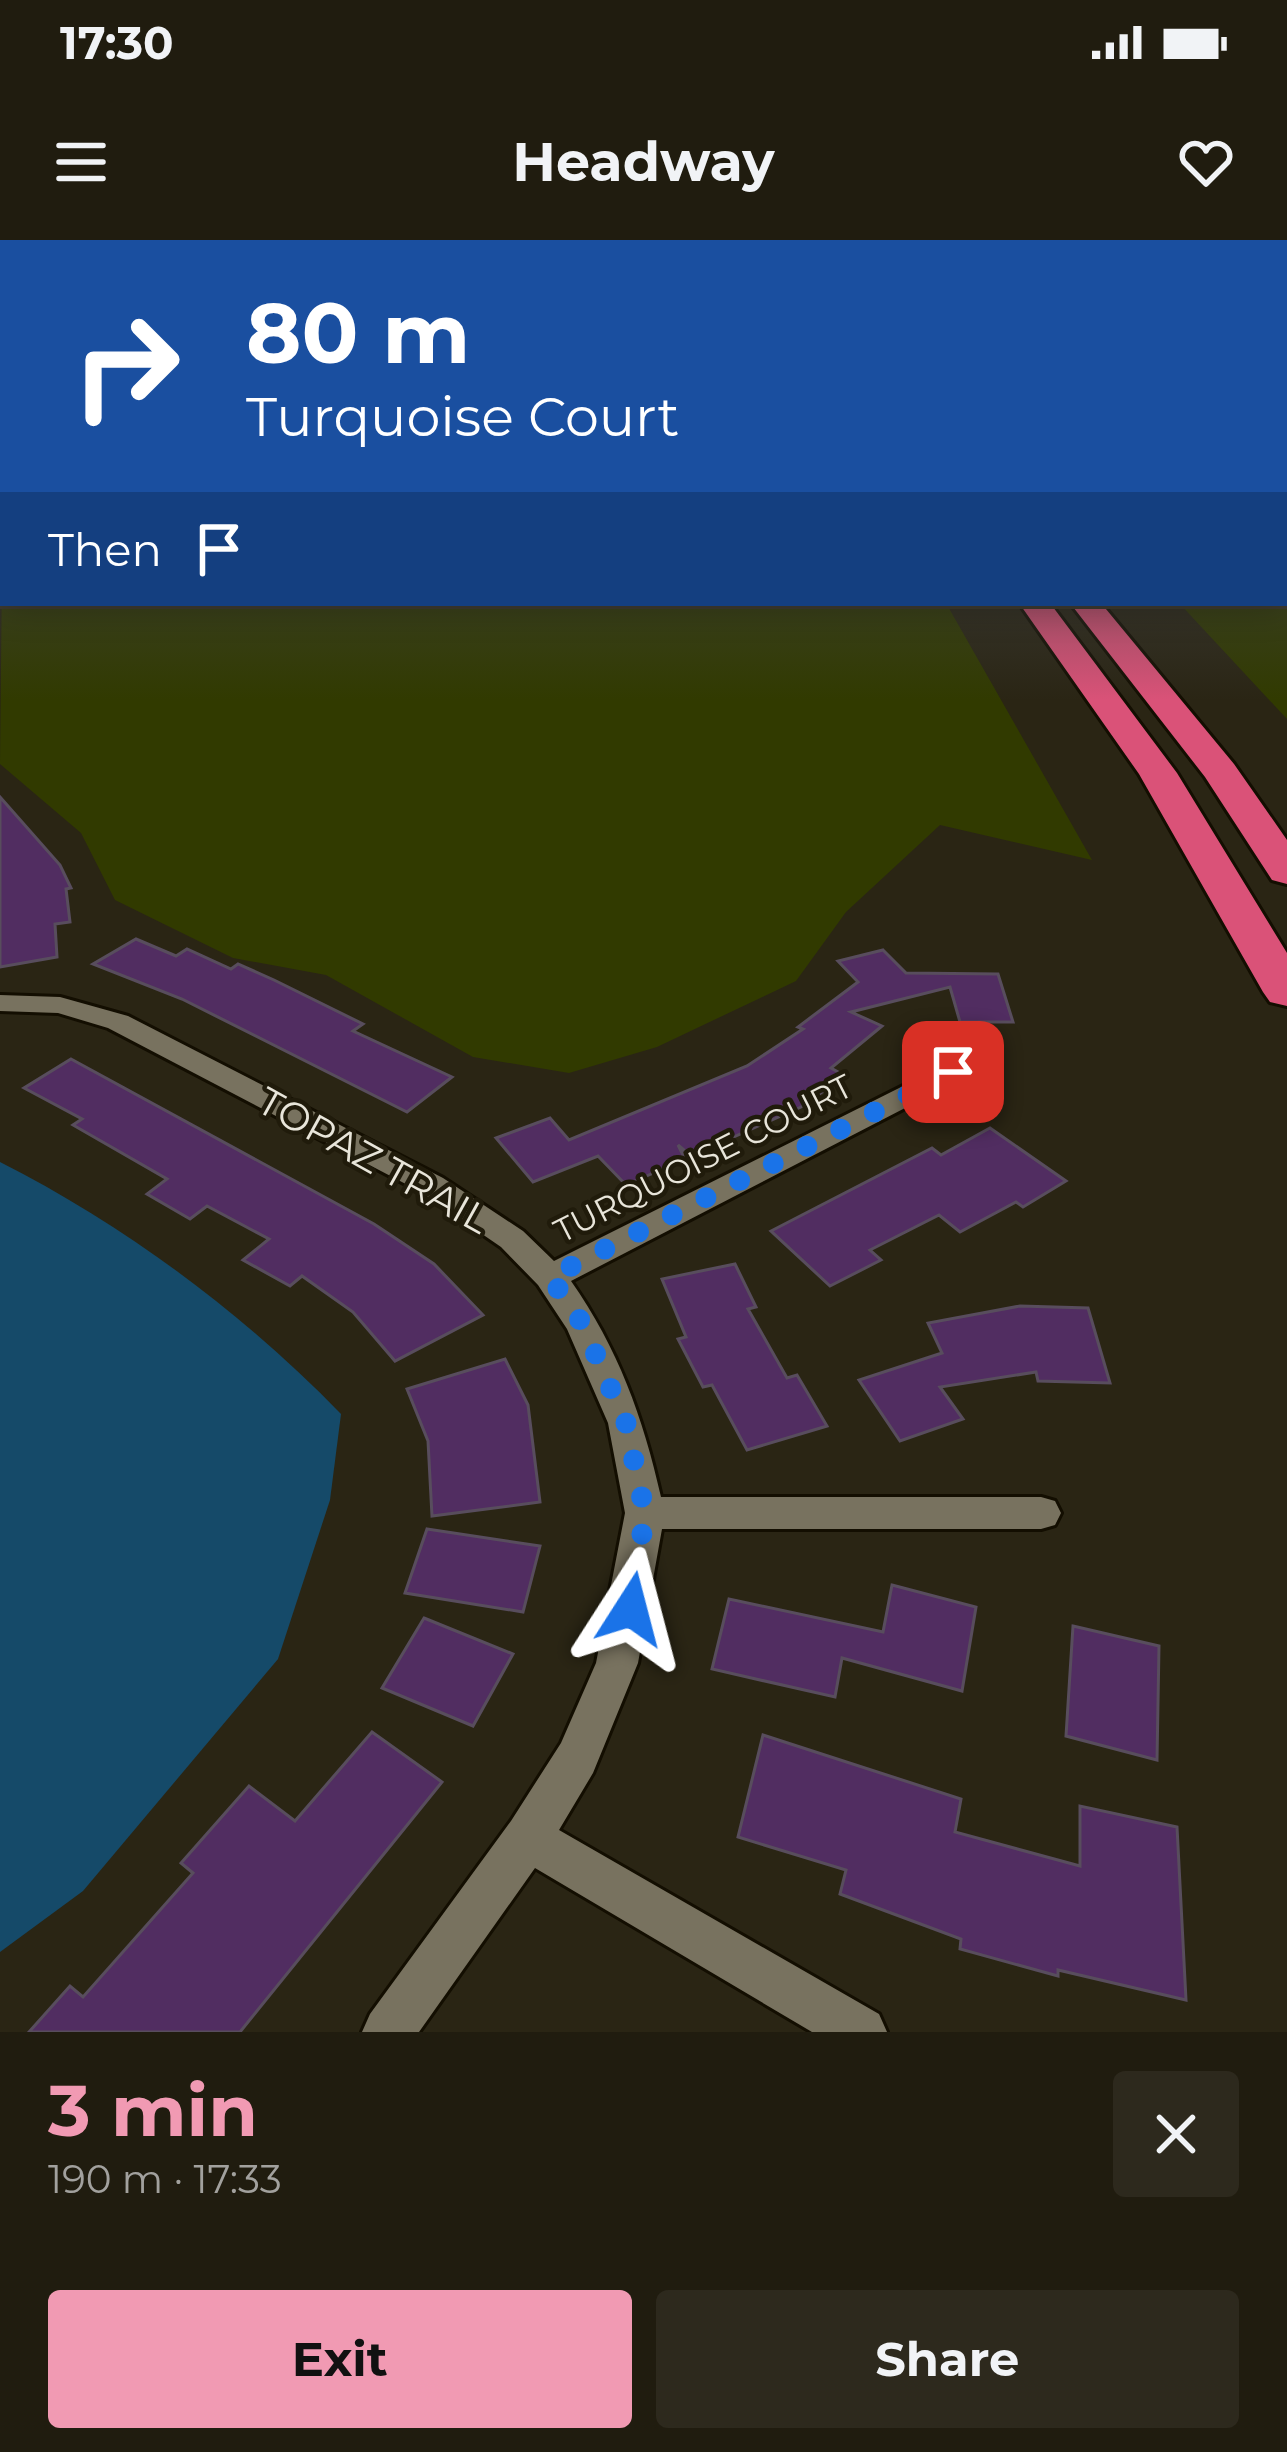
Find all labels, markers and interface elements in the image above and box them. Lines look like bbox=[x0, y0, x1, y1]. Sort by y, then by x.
text: 17:30 bbox=[60, 15, 174, 70]
icon: menu bbox=[48, 129, 114, 195]
text: Headway bbox=[512, 129, 775, 195]
icon: heart bbox=[1173, 129, 1239, 195]
text: 80 m bbox=[246, 282, 470, 384]
icon: right bbox=[48, 288, 204, 444]
text: Turquoise Court bbox=[246, 384, 680, 450]
icon: arrive bbox=[186, 516, 252, 582]
text: Then bbox=[48, 522, 162, 577]
pin bbox=[902, 1021, 1004, 1123]
icon: arrive bbox=[920, 1039, 986, 1105]
street label: TURQUOISE COURT bbox=[547, 1065, 859, 1251]
street label: TOPAZ TRAIL bbox=[250, 1077, 498, 1244]
position arrow bbox=[568, 1546, 694, 1672]
text: 3 min bbox=[48, 2066, 258, 2154]
button: close bbox=[1113, 2071, 1239, 2197]
text: 190 m · 17:33 bbox=[48, 2155, 282, 2203]
button: Exit bbox=[48, 2290, 632, 2428]
button: Share bbox=[656, 2290, 1239, 2428]

